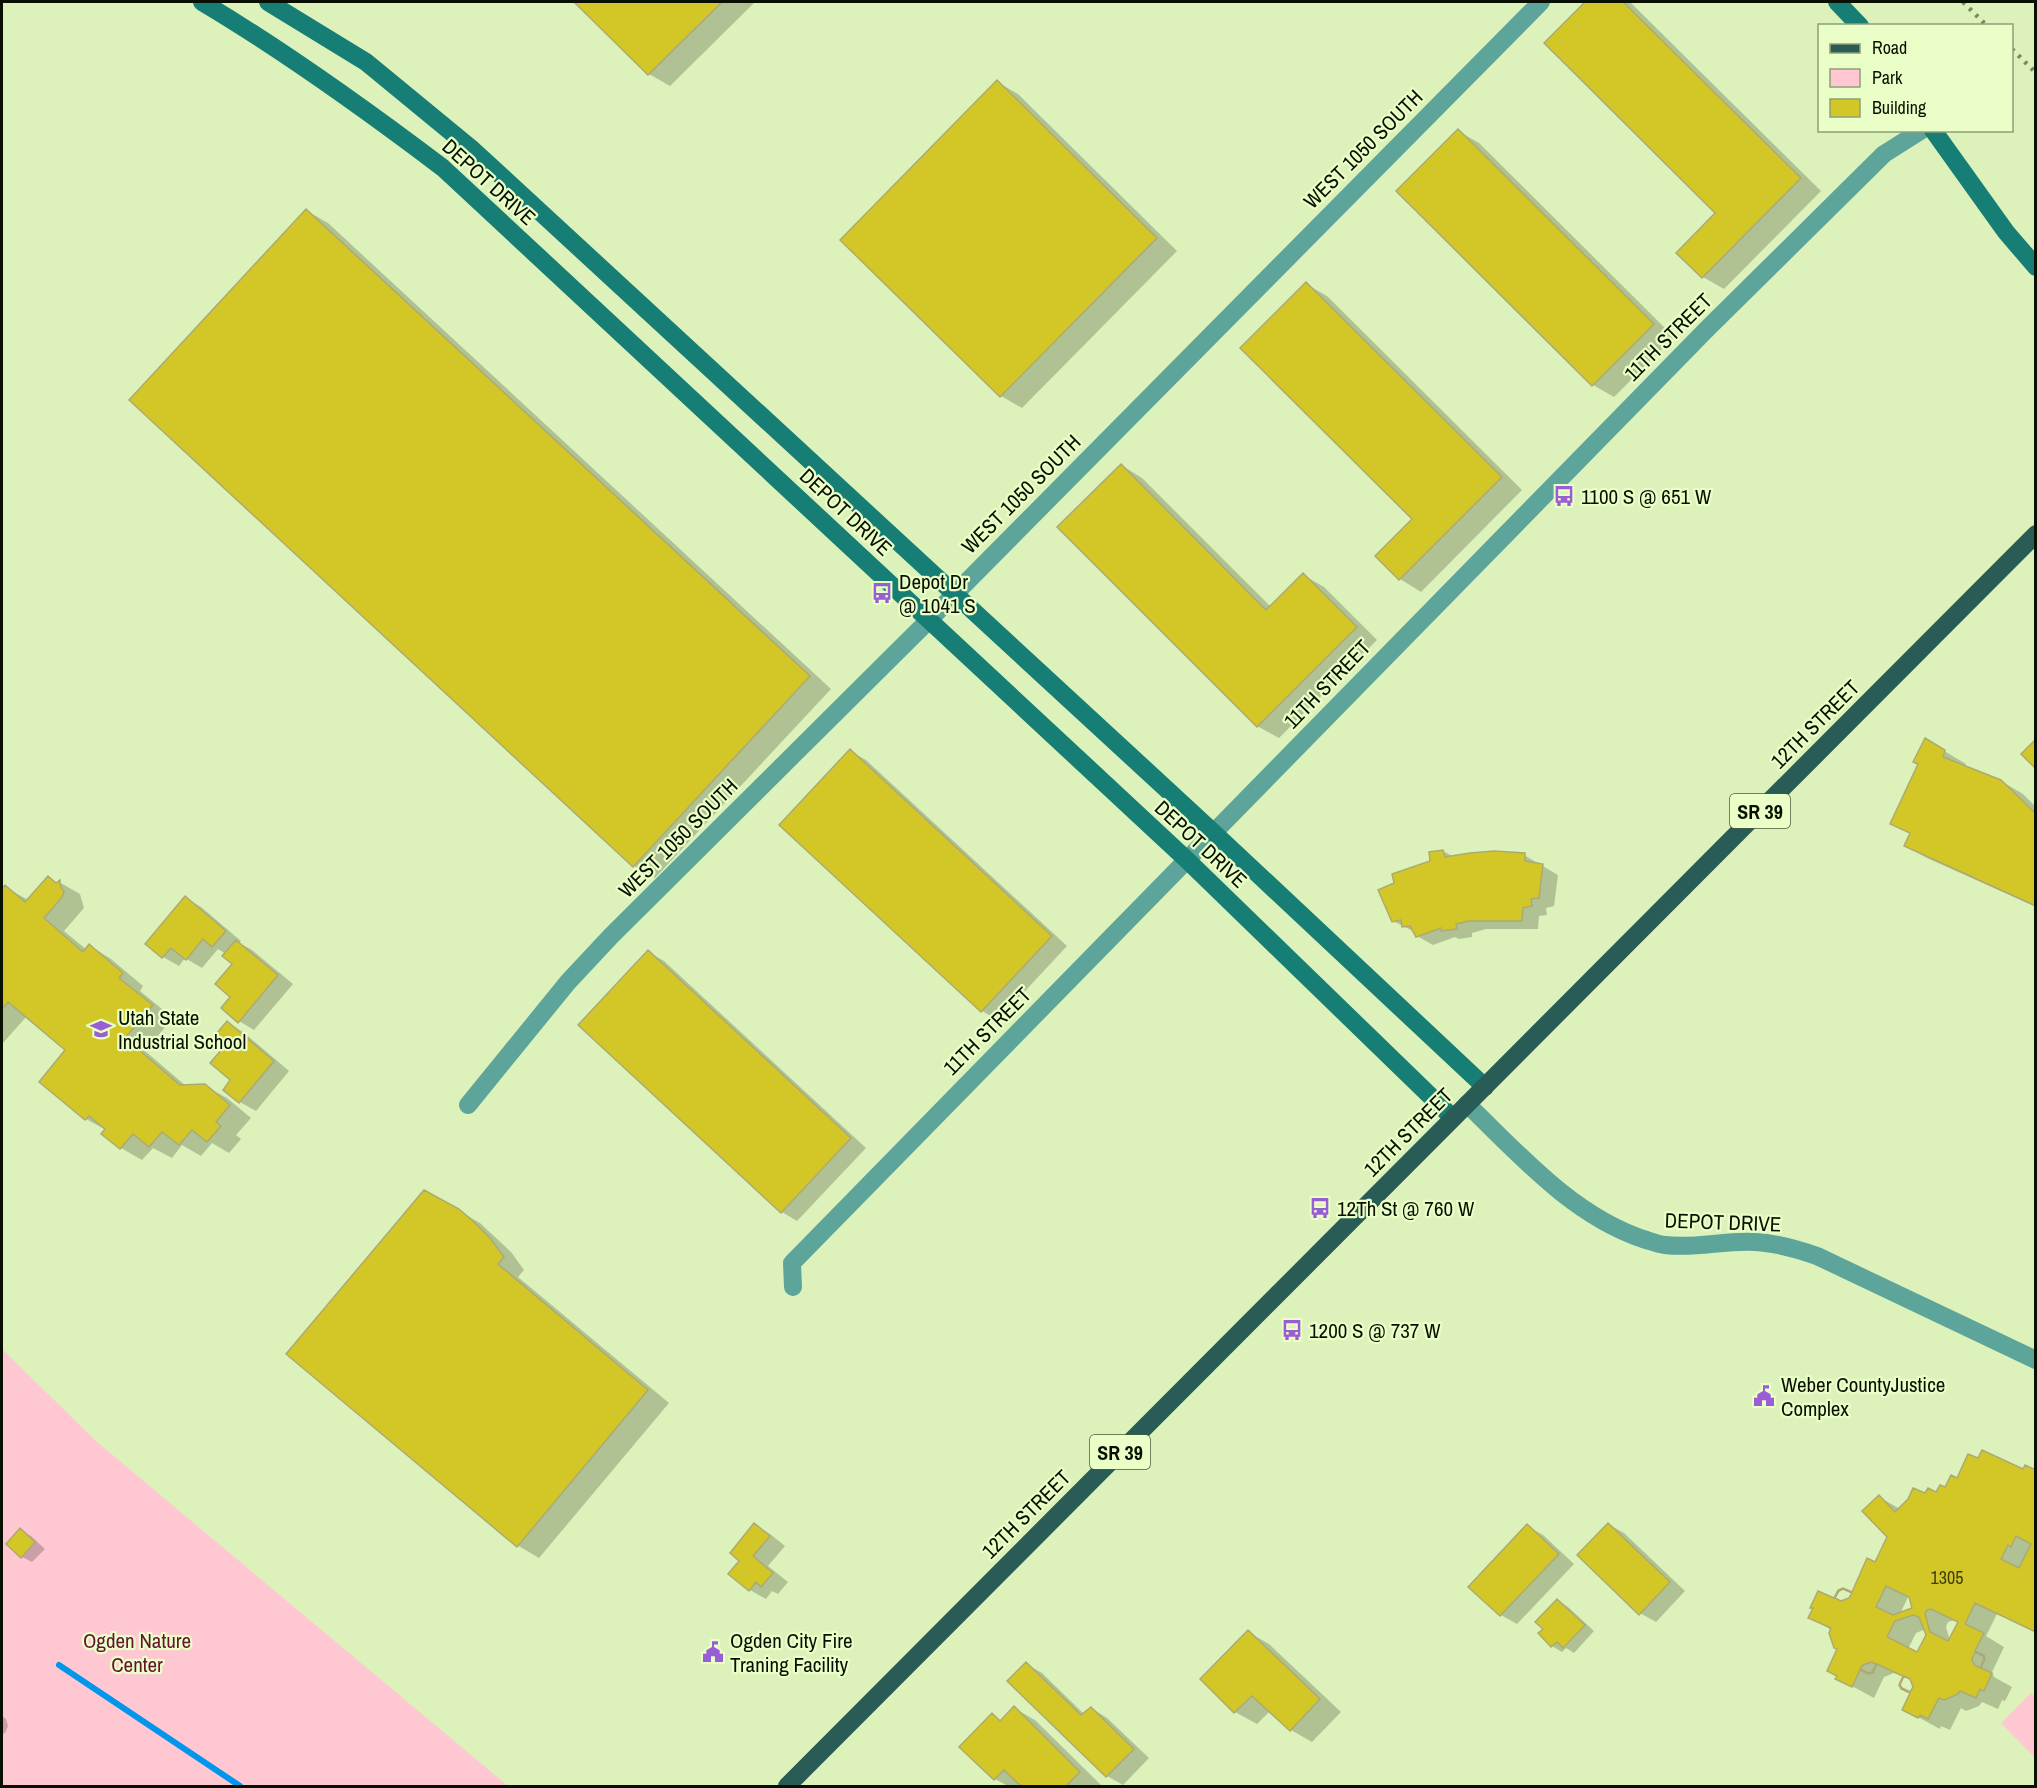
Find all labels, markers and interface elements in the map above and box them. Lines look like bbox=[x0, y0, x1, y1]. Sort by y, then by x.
legend bbox=[1818, 24, 2013, 132]
text: Road bbox=[1872, 35, 1907, 60]
text: Park bbox=[1872, 65, 1903, 90]
street label: WEST 1050 SOUTH bbox=[1297, 83, 1429, 215]
text: Building bbox=[1872, 95, 1927, 120]
street label: DEPOT DRIVE bbox=[436, 132, 542, 232]
street label: 11TH STREET bbox=[1618, 286, 1719, 387]
street label: WEST 1050 SOUTH bbox=[955, 428, 1087, 560]
street label: DEPOT DRIVE bbox=[794, 462, 898, 562]
place label: 1100 S @ 651 W bbox=[1581, 482, 1712, 511]
bus stop icon: 1100 S @ 651 W bbox=[1552, 484, 1576, 508]
place label: Depot Dr @ 1041 S bbox=[899, 567, 976, 620]
bus stop icon: Depot Dr @ 1041 S bbox=[870, 581, 894, 605]
street label: 11TH STREET bbox=[1277, 633, 1377, 735]
street label: 12TH STREET bbox=[1764, 673, 1866, 775]
street label: WEST 1050 SOUTH bbox=[612, 772, 744, 904]
street label: DEPOT DRIVE bbox=[1149, 794, 1253, 894]
road number: SR 39 bbox=[1730, 794, 1790, 828]
street label: 11TH STREET bbox=[937, 980, 1038, 1081]
place label: Utah State Industrial School bbox=[118, 1003, 246, 1056]
school or university icon: Utah State Industrial School bbox=[89, 1017, 113, 1041]
street label: 12TH STREET bbox=[1357, 1081, 1459, 1183]
place label: 12Th St @ 760 W bbox=[1337, 1194, 1475, 1223]
bus stop icon: 12Th St @ 760 W bbox=[1308, 1196, 1332, 1220]
street label: DEPOT DRIVE bbox=[1664, 1205, 1782, 1239]
place label: 1200 S @ 737 W bbox=[1309, 1316, 1441, 1345]
bus stop icon: 1200 S @ 737 W bbox=[1280, 1318, 1304, 1342]
place label: Weber CountyJustice Complex bbox=[1781, 1370, 1945, 1423]
public building icon: Weber CountyJustice Complex bbox=[1752, 1384, 1776, 1408]
road number: SR 39 bbox=[1090, 1435, 1150, 1469]
street label: 12TH STREET bbox=[975, 1463, 1077, 1565]
house number: 1305 bbox=[1931, 1565, 1963, 1590]
park label: Ogden Nature Center bbox=[83, 1626, 191, 1679]
place label: Ogden City Fire Traning Facility bbox=[730, 1626, 853, 1679]
public building icon: Ogden City Fire Traning Facility bbox=[701, 1640, 725, 1664]

